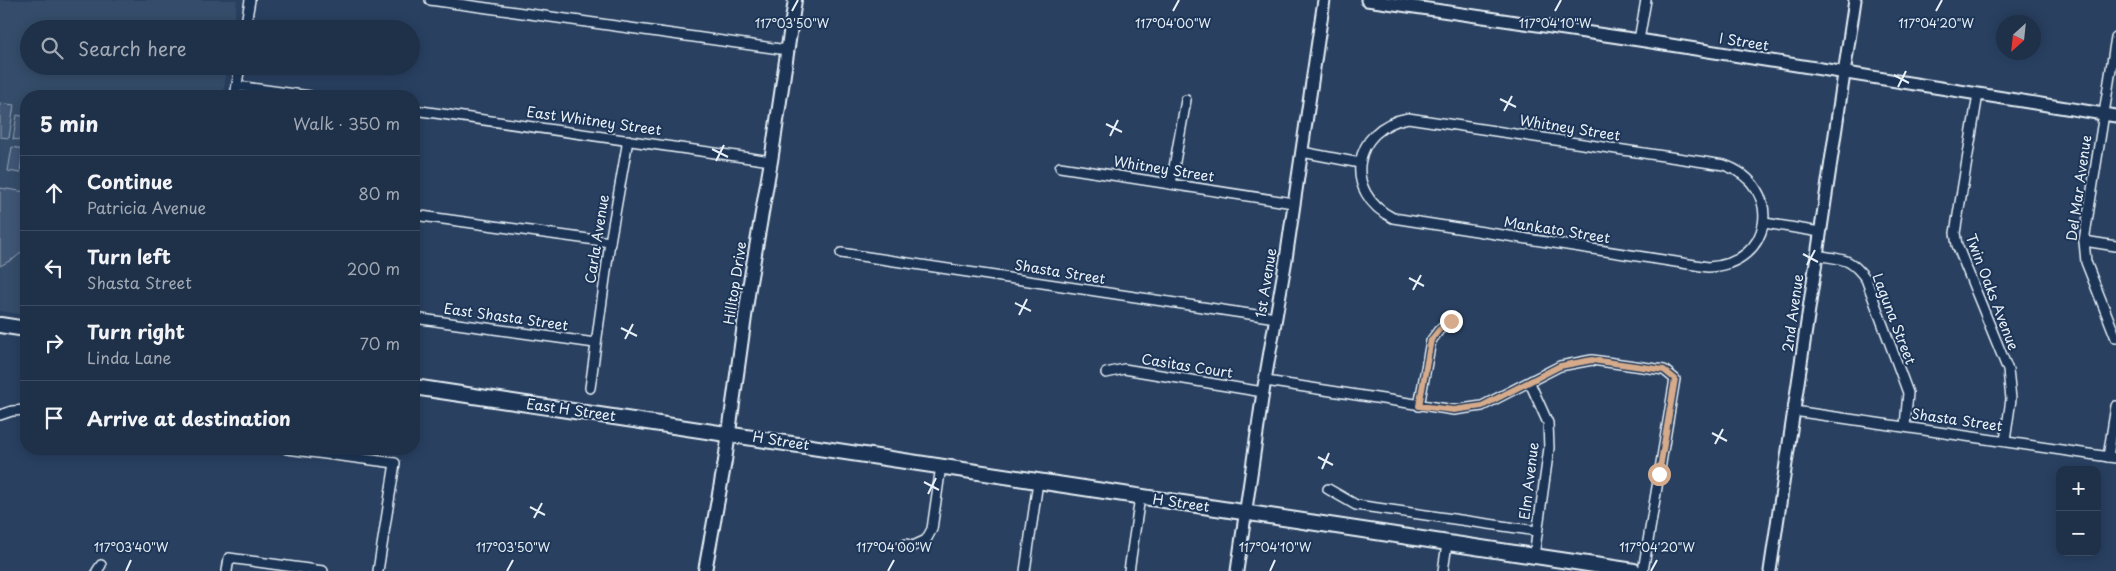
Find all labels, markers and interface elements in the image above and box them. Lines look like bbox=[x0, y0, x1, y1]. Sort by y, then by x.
text: 117°03'50"W bbox=[755, 14, 830, 32]
text: 117°04'00"W bbox=[1135, 14, 1212, 32]
text: 117°04'10"W bbox=[1519, 14, 1592, 32]
text: 117°04'20"W bbox=[1898, 14, 1974, 32]
north arrow bbox=[1996, 15, 2041, 60]
search box bbox=[20, 20, 420, 75]
street label: I Street bbox=[1718, 27, 1771, 56]
icon: search bbox=[38, 34, 66, 62]
text: Search here bbox=[78, 34, 187, 62]
street label: East Whitney Street bbox=[525, 101, 663, 140]
text: 5 min bbox=[40, 107, 98, 139]
street label: Whitney Street bbox=[1518, 109, 1622, 146]
text: Walk · 350 m bbox=[293, 111, 400, 135]
street label: Del Mar Avenue bbox=[2061, 134, 2096, 242]
street label: Whitney Street bbox=[1112, 150, 1216, 187]
text: Continue bbox=[87, 167, 173, 195]
icon: ahead bbox=[40, 179, 68, 207]
text: 80 m bbox=[358, 181, 400, 205]
street label: Carla Avenue bbox=[579, 192, 614, 285]
text: Patricia Avenue bbox=[87, 195, 206, 219]
street label: Mankato Street bbox=[1502, 211, 1612, 248]
street label: Twin Oaks Avenue bbox=[1961, 230, 2025, 354]
street label: Hilltop Drive bbox=[718, 240, 751, 326]
text: Turn left bbox=[87, 242, 171, 270]
street label: 1st Avenue bbox=[1250, 246, 1281, 319]
icon: left bbox=[40, 254, 68, 282]
street label: Shasta Street bbox=[1013, 254, 1107, 289]
text: 200 m bbox=[347, 256, 400, 280]
text: Shasta Street bbox=[87, 270, 192, 294]
street label: Laguna Street bbox=[1867, 270, 1922, 368]
street label: 2nd Avenue bbox=[1777, 272, 1808, 353]
street label: East Shasta Street bbox=[442, 297, 570, 336]
route end bbox=[1440, 310, 1463, 333]
text: Turn right bbox=[87, 317, 185, 345]
icon: right bbox=[40, 329, 68, 357]
text: 70 m bbox=[360, 331, 400, 355]
text: Linda Lane bbox=[87, 345, 172, 369]
street label: Casitas Court bbox=[1140, 348, 1235, 383]
street label: East H Street bbox=[525, 393, 617, 426]
street label: Shasta Street bbox=[1910, 403, 2004, 436]
icon: arrive bbox=[40, 404, 68, 432]
text: Arrive at destination bbox=[87, 404, 291, 432]
street label: H Street bbox=[751, 426, 811, 455]
street label: Elm Avenue bbox=[1513, 441, 1544, 521]
route start bbox=[1648, 463, 1671, 486]
map controls bbox=[2056, 466, 2101, 556]
button: + bbox=[2056, 466, 2101, 511]
street label: H Street bbox=[1151, 488, 1211, 517]
button: − bbox=[2056, 511, 2101, 556]
text: 117°03'40"W bbox=[94, 538, 169, 556]
text: 117°03'50"W bbox=[476, 538, 551, 556]
text: 117°04'00"W bbox=[856, 538, 933, 556]
text: 117°04'10"W bbox=[1239, 538, 1312, 556]
text: 117°04'20"W bbox=[1619, 538, 1695, 556]

